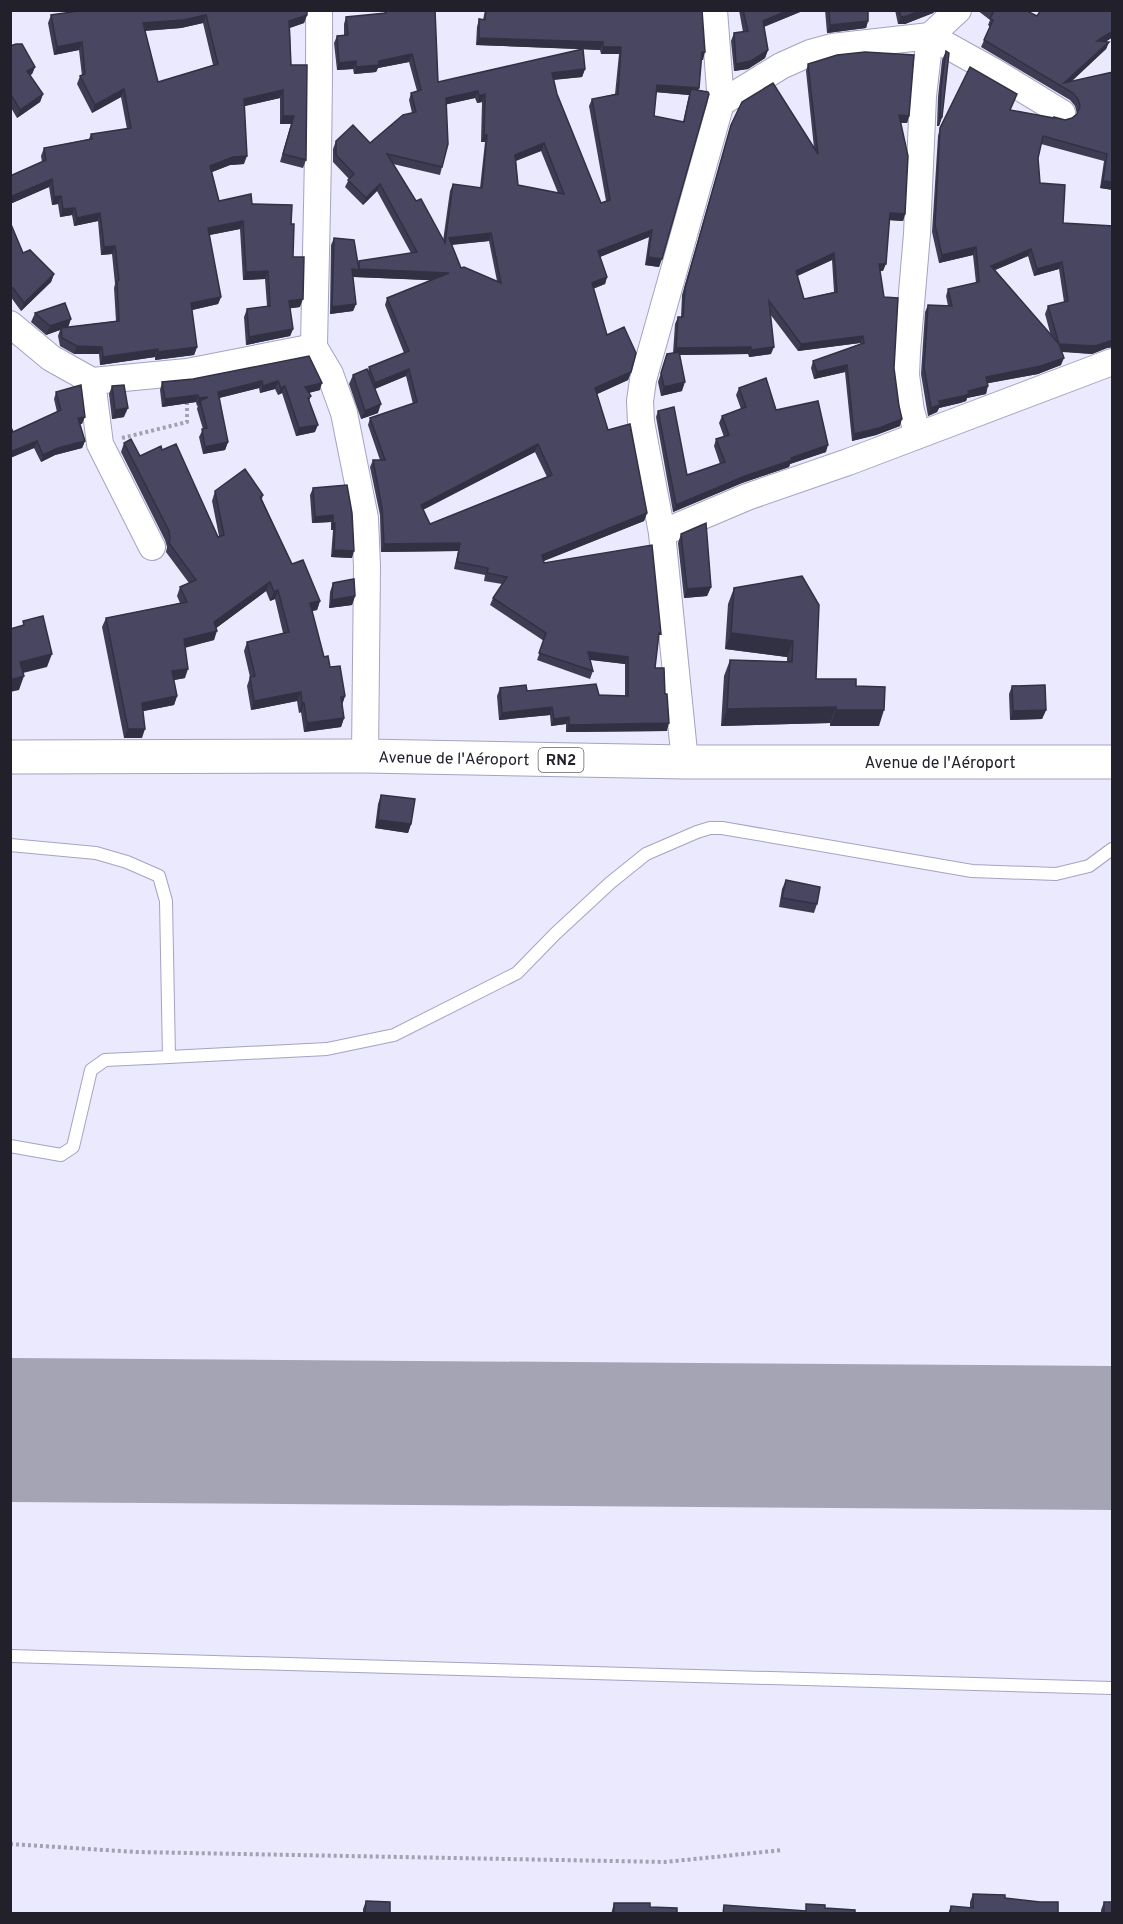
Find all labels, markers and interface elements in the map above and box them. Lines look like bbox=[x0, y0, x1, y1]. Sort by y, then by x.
street label: Avenue de l'Aéroport bbox=[378, 748, 530, 771]
road number: RN2 bbox=[538, 748, 584, 772]
street label: Avenue de l'Aéroport bbox=[864, 754, 1015, 774]

